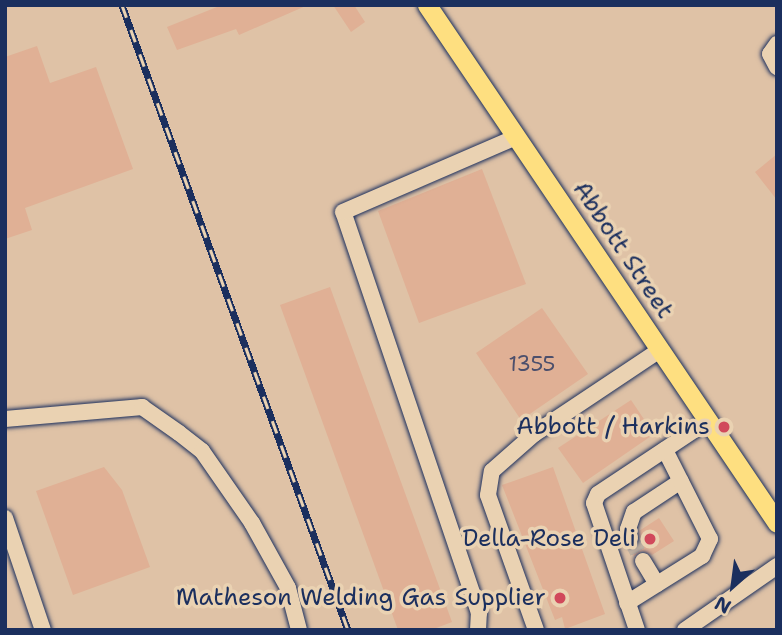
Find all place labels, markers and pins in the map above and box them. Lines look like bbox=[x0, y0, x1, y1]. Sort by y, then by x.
place label: Abbott / Harkins bbox=[516, 413, 710, 441]
marker: Abbott / Harkins bbox=[716, 419, 732, 435]
place label: Della-Rose Deli bbox=[462, 525, 636, 553]
marker: Della-Rose Deli bbox=[642, 531, 658, 547]
place label: Matheson Welding Gas Supplier bbox=[176, 584, 546, 612]
marker: Matheson Welding Gas Supplier bbox=[552, 590, 568, 606]

